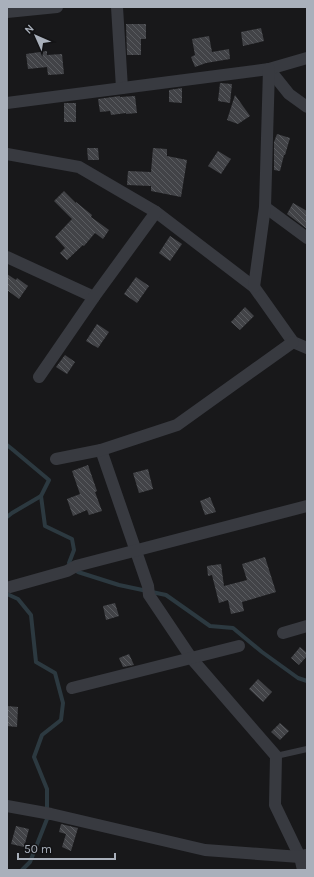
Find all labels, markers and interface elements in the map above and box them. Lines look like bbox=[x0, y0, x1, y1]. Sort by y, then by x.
north arrow bbox=[16, 16, 56, 56]
text: N bbox=[22, 22, 37, 37]
scale bar bbox=[18, 835, 115, 861]
text: 50 m bbox=[24, 842, 52, 856]

